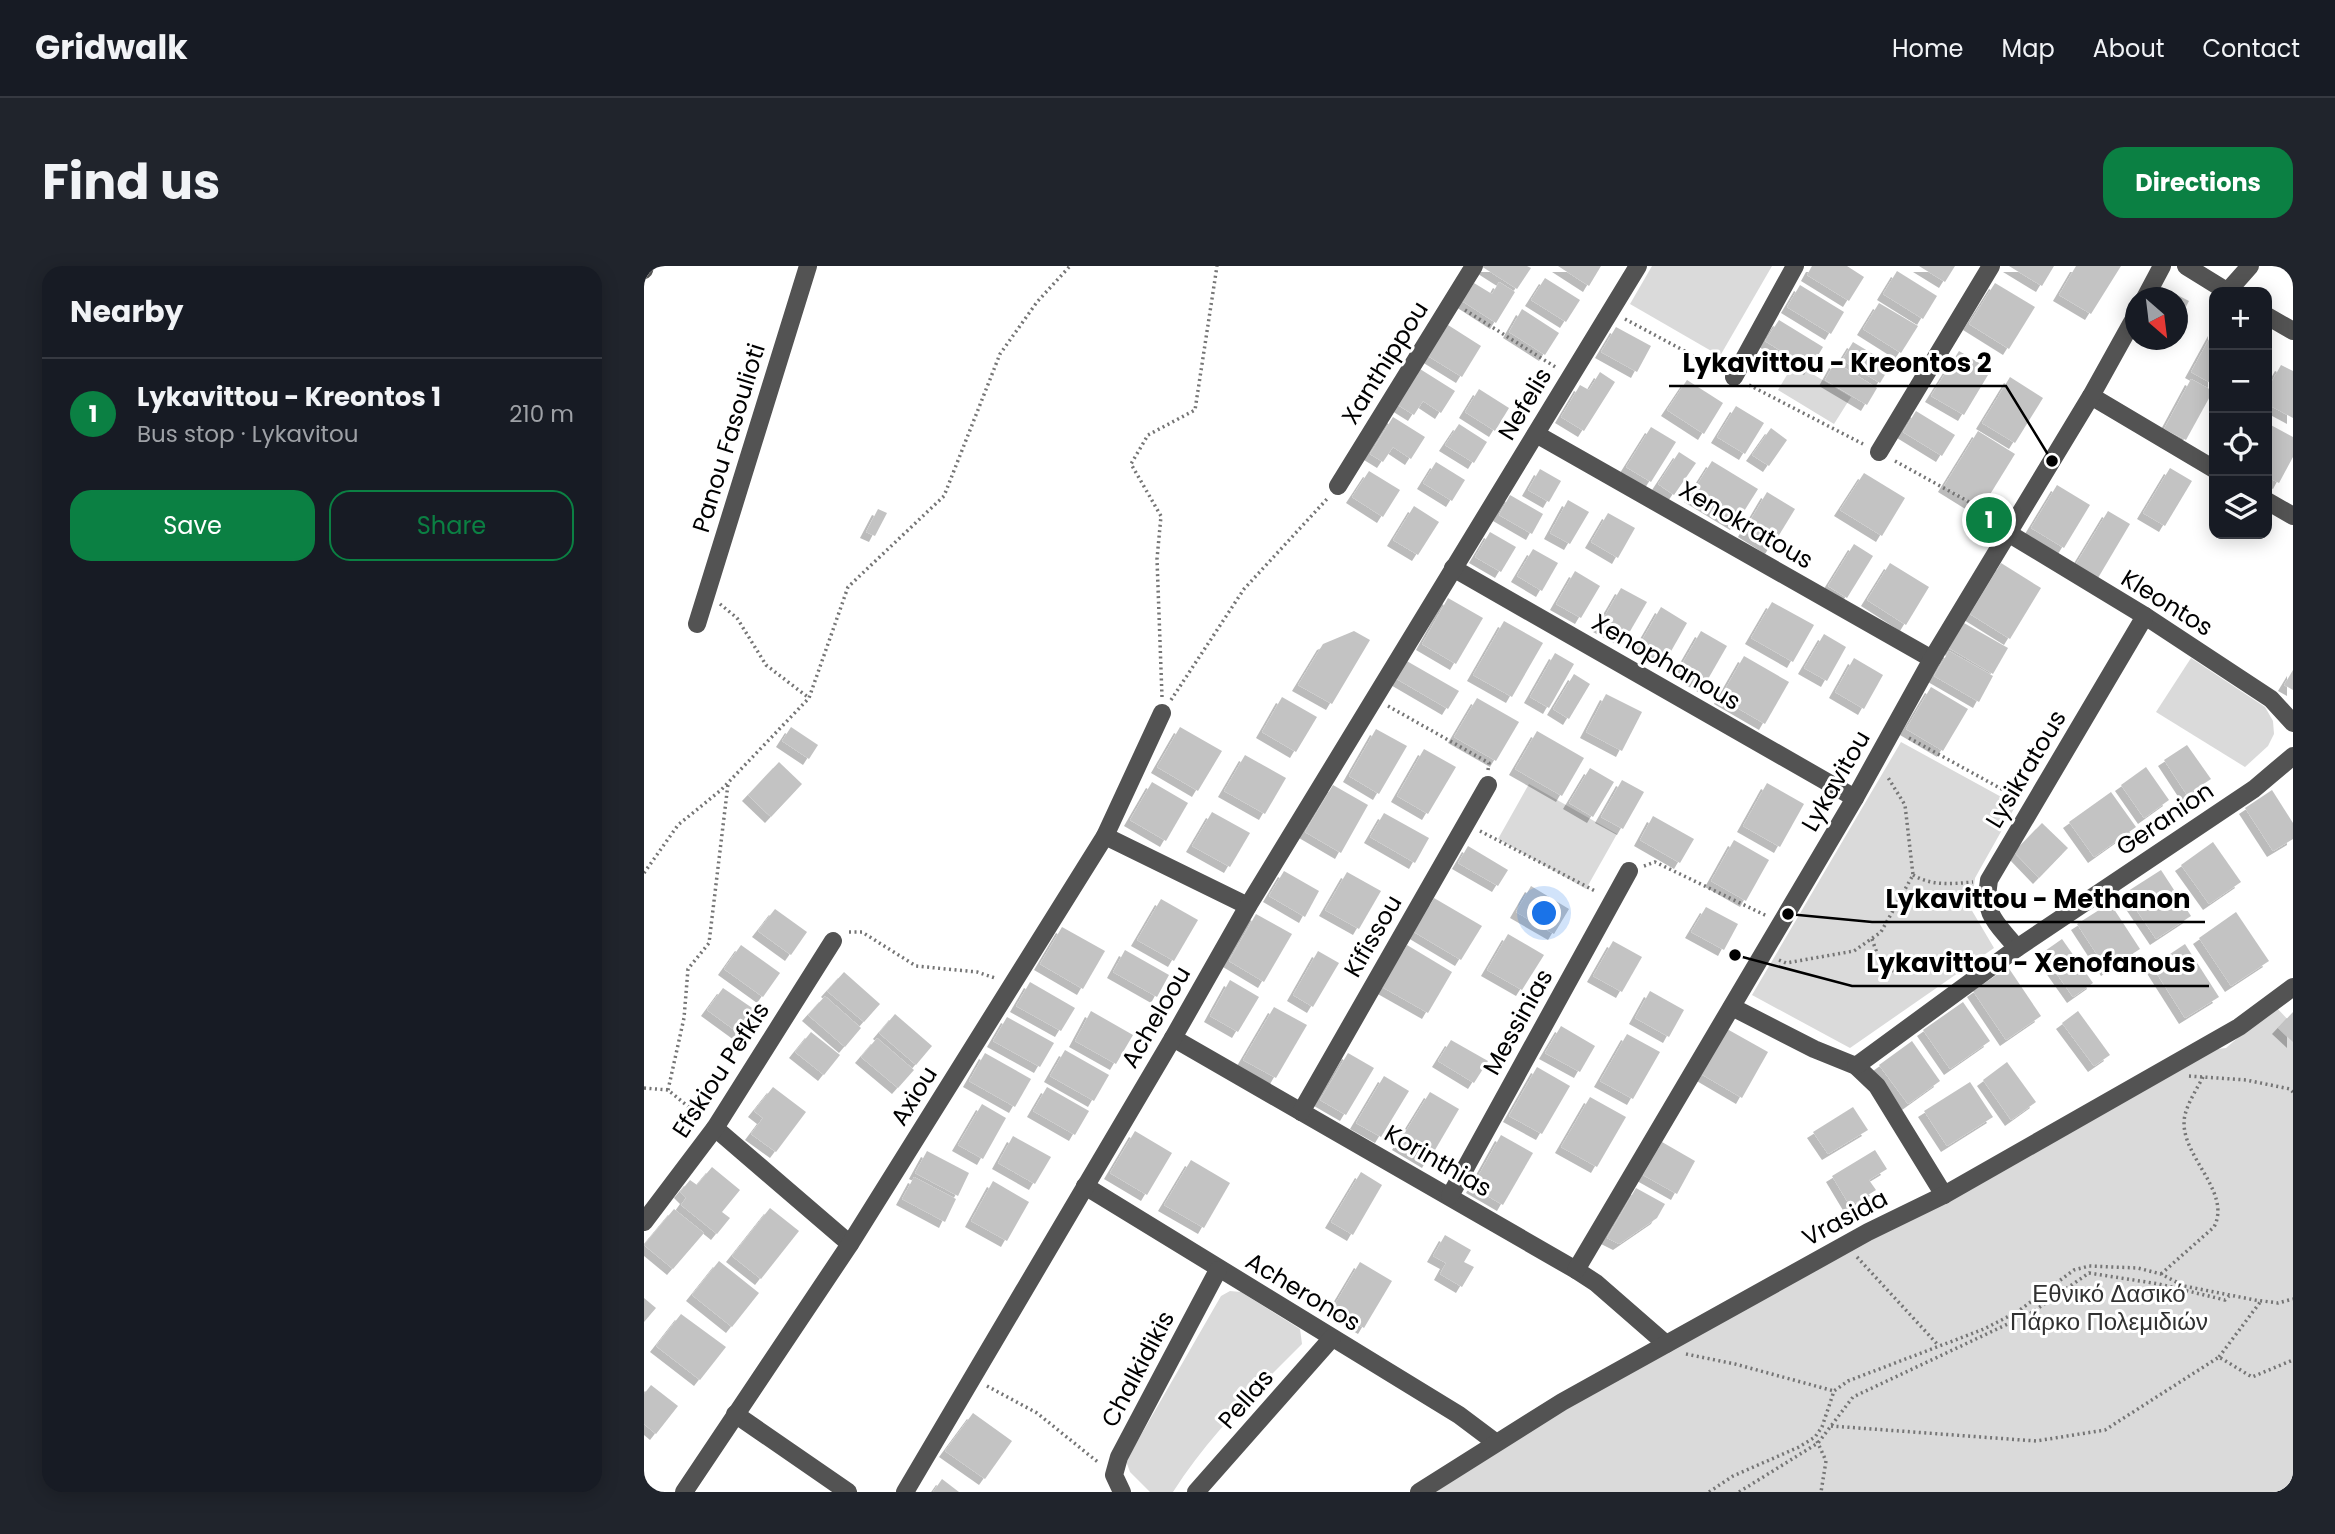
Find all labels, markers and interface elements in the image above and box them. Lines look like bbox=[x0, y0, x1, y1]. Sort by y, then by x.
text: Gridwalk bbox=[35, 24, 188, 71]
text: Home bbox=[1892, 32, 1964, 65]
text: Map bbox=[2002, 32, 2055, 65]
text: About bbox=[2093, 32, 2164, 65]
text: Contact bbox=[2202, 32, 2300, 65]
button: Directions bbox=[2103, 147, 2293, 218]
text: Find us bbox=[42, 148, 220, 216]
north arrow bbox=[2125, 287, 2188, 350]
map controls bbox=[2209, 287, 2272, 539]
button: + bbox=[2209, 287, 2272, 350]
text: Nearby bbox=[70, 290, 184, 333]
street label: Xanthippou bbox=[1334, 295, 1436, 431]
street label: Panou Fasoulioti bbox=[684, 339, 773, 536]
callout: Lykavittou - Kreontos 2 bbox=[1669, 339, 2006, 386]
text: Lykavittou - Kreontos 2 bbox=[1682, 345, 1992, 381]
button: − bbox=[2209, 350, 2272, 413]
street label: Nefelis bbox=[1490, 361, 1559, 446]
text: Lykavittou - Kreontos 1 bbox=[137, 379, 441, 415]
text: 1 bbox=[89, 398, 97, 430]
text: 210 m bbox=[509, 398, 574, 430]
button: locate bbox=[2209, 413, 2272, 476]
text: Bus stop · Lykavitou bbox=[137, 418, 358, 450]
street label: Xenokratous bbox=[1673, 473, 1819, 576]
button: layers bbox=[2209, 476, 2272, 539]
button: Save bbox=[70, 490, 315, 561]
button: Share bbox=[329, 490, 574, 561]
pin: 1 bbox=[1966, 494, 2012, 546]
street label: Kleontos bbox=[2115, 561, 2219, 644]
street label: Xenophanous bbox=[1586, 606, 1747, 718]
street label: Lysikratous bbox=[1977, 704, 2074, 834]
street label: Lykavitou bbox=[1793, 724, 1878, 837]
street label: Geranion bbox=[2110, 774, 2220, 863]
callout: Lykavittou - Methanon bbox=[1872, 875, 2205, 922]
text: Lykavittou - Methanon bbox=[1885, 881, 2191, 917]
street label: Kifissou bbox=[1336, 889, 1409, 983]
your location bbox=[1527, 896, 1561, 930]
callout: Lykavittou - Xenofanous bbox=[1852, 939, 2209, 986]
text: Lykavittou - Xenofanous bbox=[1866, 945, 2196, 981]
street label: Acheloou bbox=[1113, 960, 1198, 1074]
street label: Messinias bbox=[1475, 963, 1560, 1081]
street label: Efskiou Pefkis bbox=[664, 995, 777, 1144]
street label: Axiou bbox=[883, 1060, 945, 1132]
street label: Korinthias bbox=[1379, 1117, 1498, 1205]
street label: Vrasida bbox=[1796, 1181, 1893, 1254]
street label: Acheronos bbox=[1240, 1244, 1367, 1339]
park label: Εθνικό Δασικό Πάρκο Πολεμιδιών bbox=[2010, 1277, 2208, 1338]
street label: Chalkidikis bbox=[1093, 1305, 1182, 1433]
street label: Pellas bbox=[1210, 1362, 1281, 1436]

